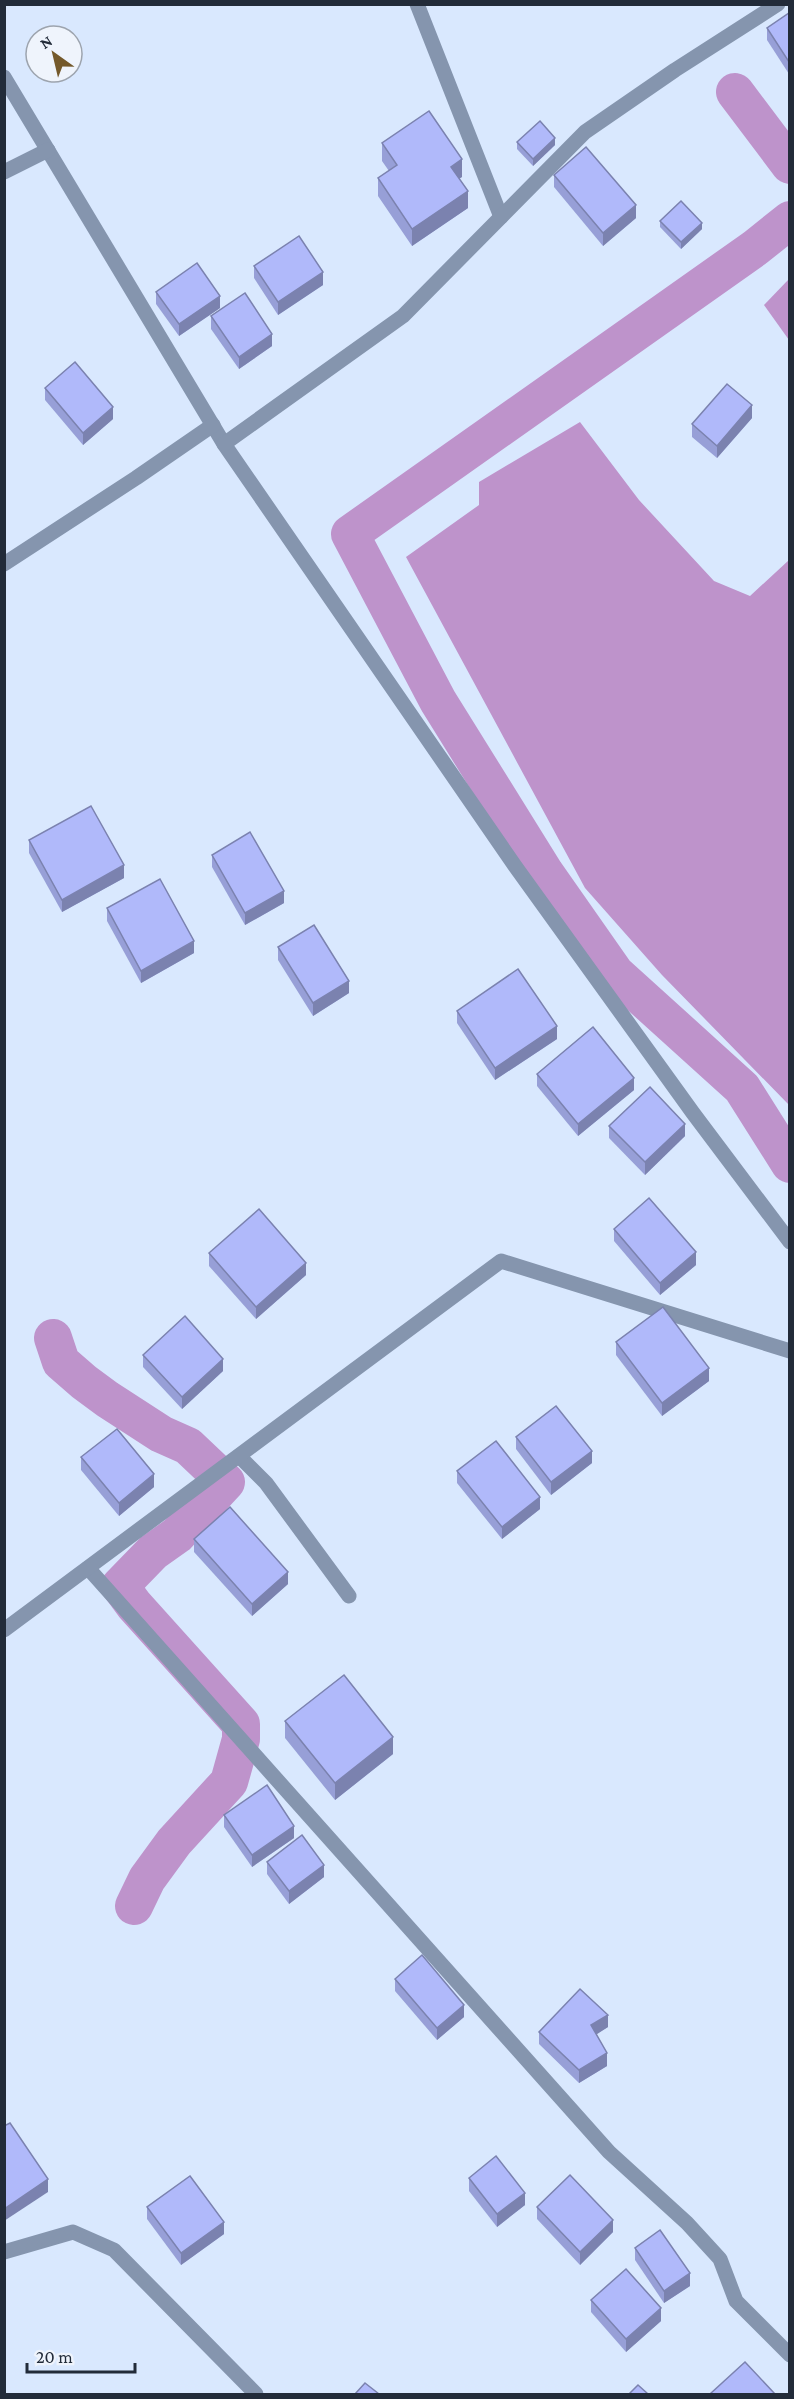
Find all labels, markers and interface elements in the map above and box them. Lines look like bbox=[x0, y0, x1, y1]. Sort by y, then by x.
north arrow bbox=[24, 24, 84, 84]
text: N bbox=[37, 32, 55, 52]
scale bar bbox=[27, 2336, 135, 2374]
text: 20 m bbox=[36, 2347, 73, 2367]

